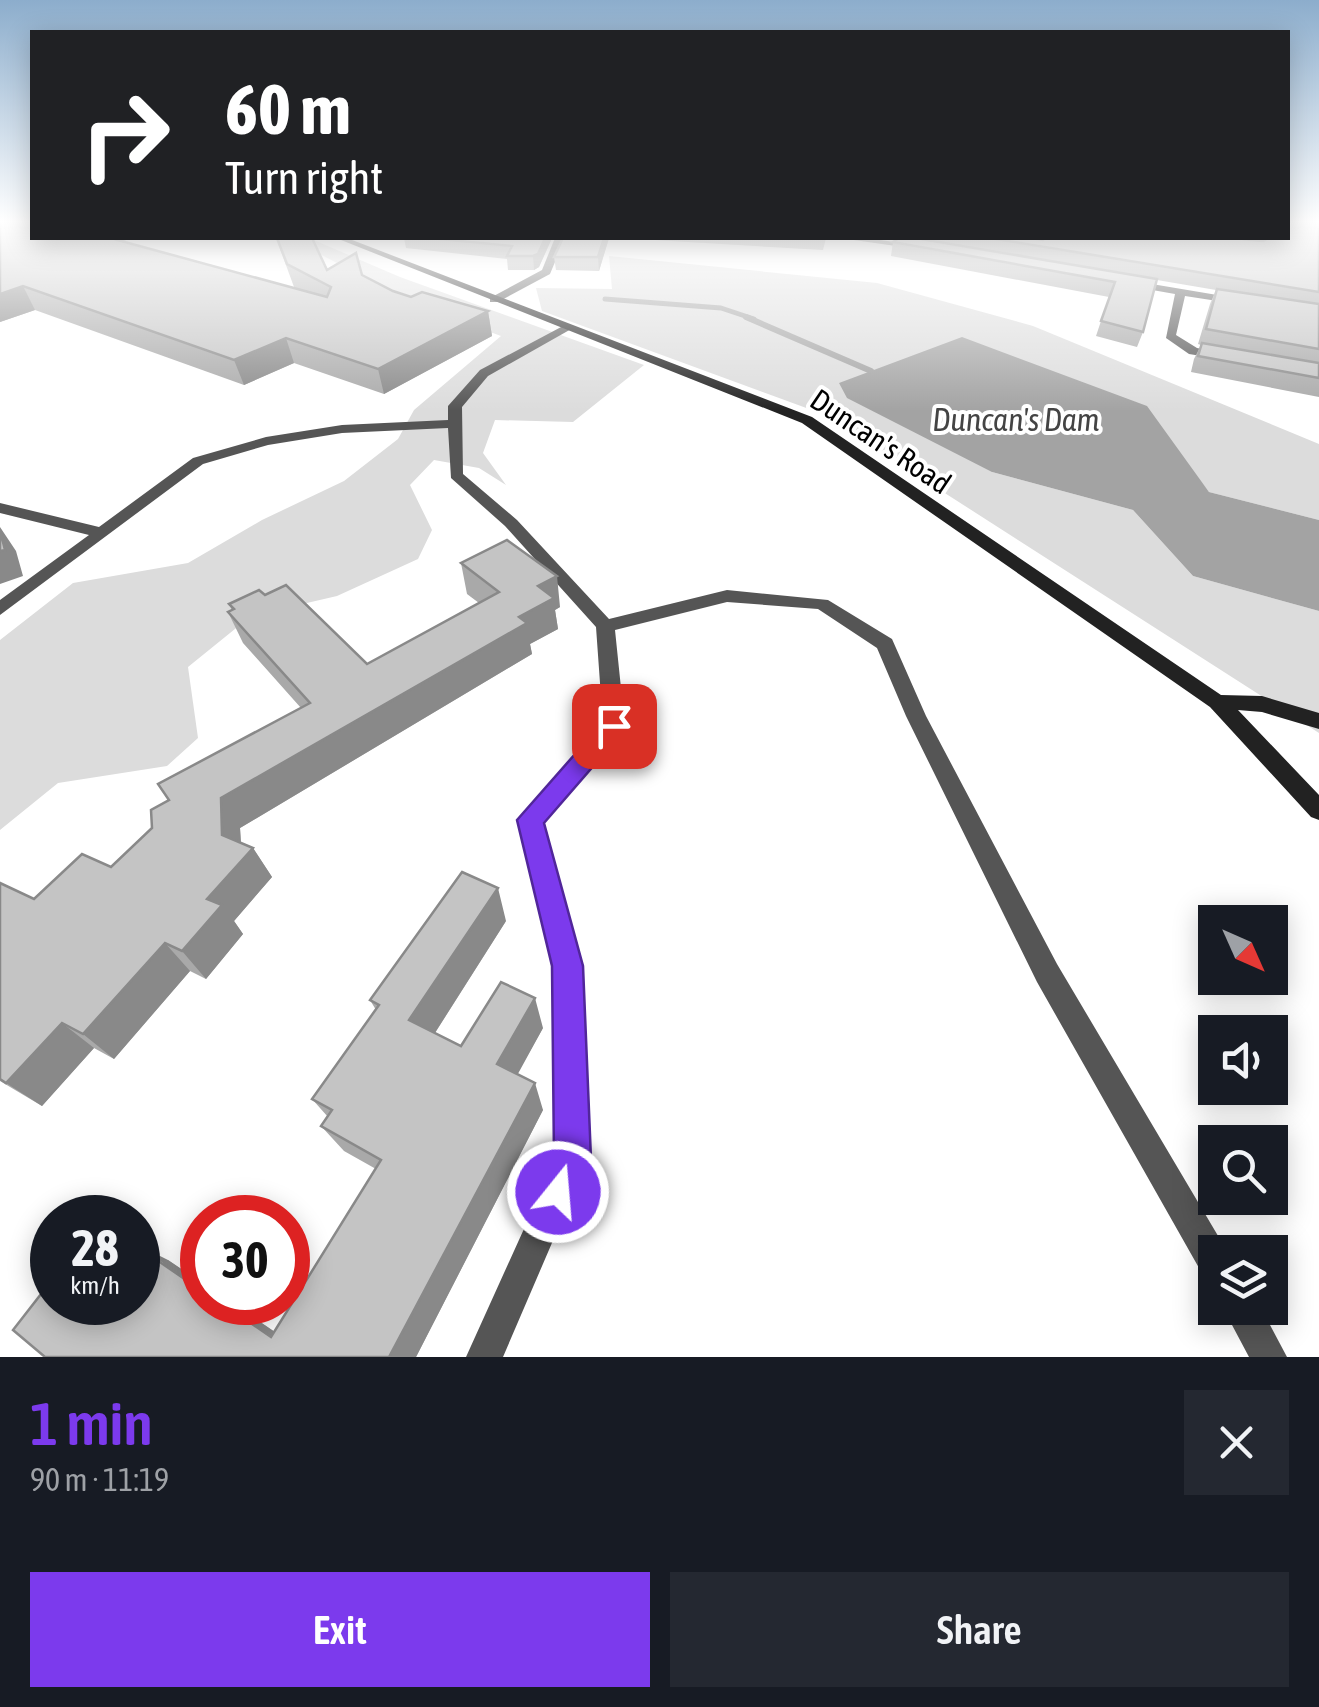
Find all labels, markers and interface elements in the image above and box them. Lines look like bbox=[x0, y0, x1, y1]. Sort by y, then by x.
text: 60 m bbox=[225, 69, 351, 149]
icon: right bbox=[60, 70, 190, 200]
text: Turn right bbox=[225, 152, 383, 204]
street label: Duncan's Road bbox=[804, 382, 958, 500]
water label: Duncan's Dam bbox=[932, 401, 1100, 438]
pin bbox=[572, 684, 657, 769]
icon: arrive bbox=[587, 699, 642, 754]
north arrow bbox=[1198, 905, 1288, 995]
map controls bbox=[1198, 905, 1288, 1325]
button: sound bbox=[1198, 1015, 1288, 1105]
button: search bbox=[1198, 1125, 1288, 1215]
position arrow bbox=[506, 1140, 610, 1244]
speed limit sign: 30 bbox=[180, 1195, 310, 1325]
text: 28 bbox=[71, 1219, 118, 1277]
button: layers bbox=[1198, 1235, 1288, 1325]
text: km/h bbox=[70, 1271, 120, 1299]
text: 1 min bbox=[30, 1389, 153, 1458]
button: close bbox=[1184, 1390, 1289, 1495]
text: 90 m · 11:19 bbox=[30, 1461, 169, 1498]
button: Exit bbox=[30, 1572, 650, 1687]
button: Share bbox=[670, 1572, 1289, 1687]

